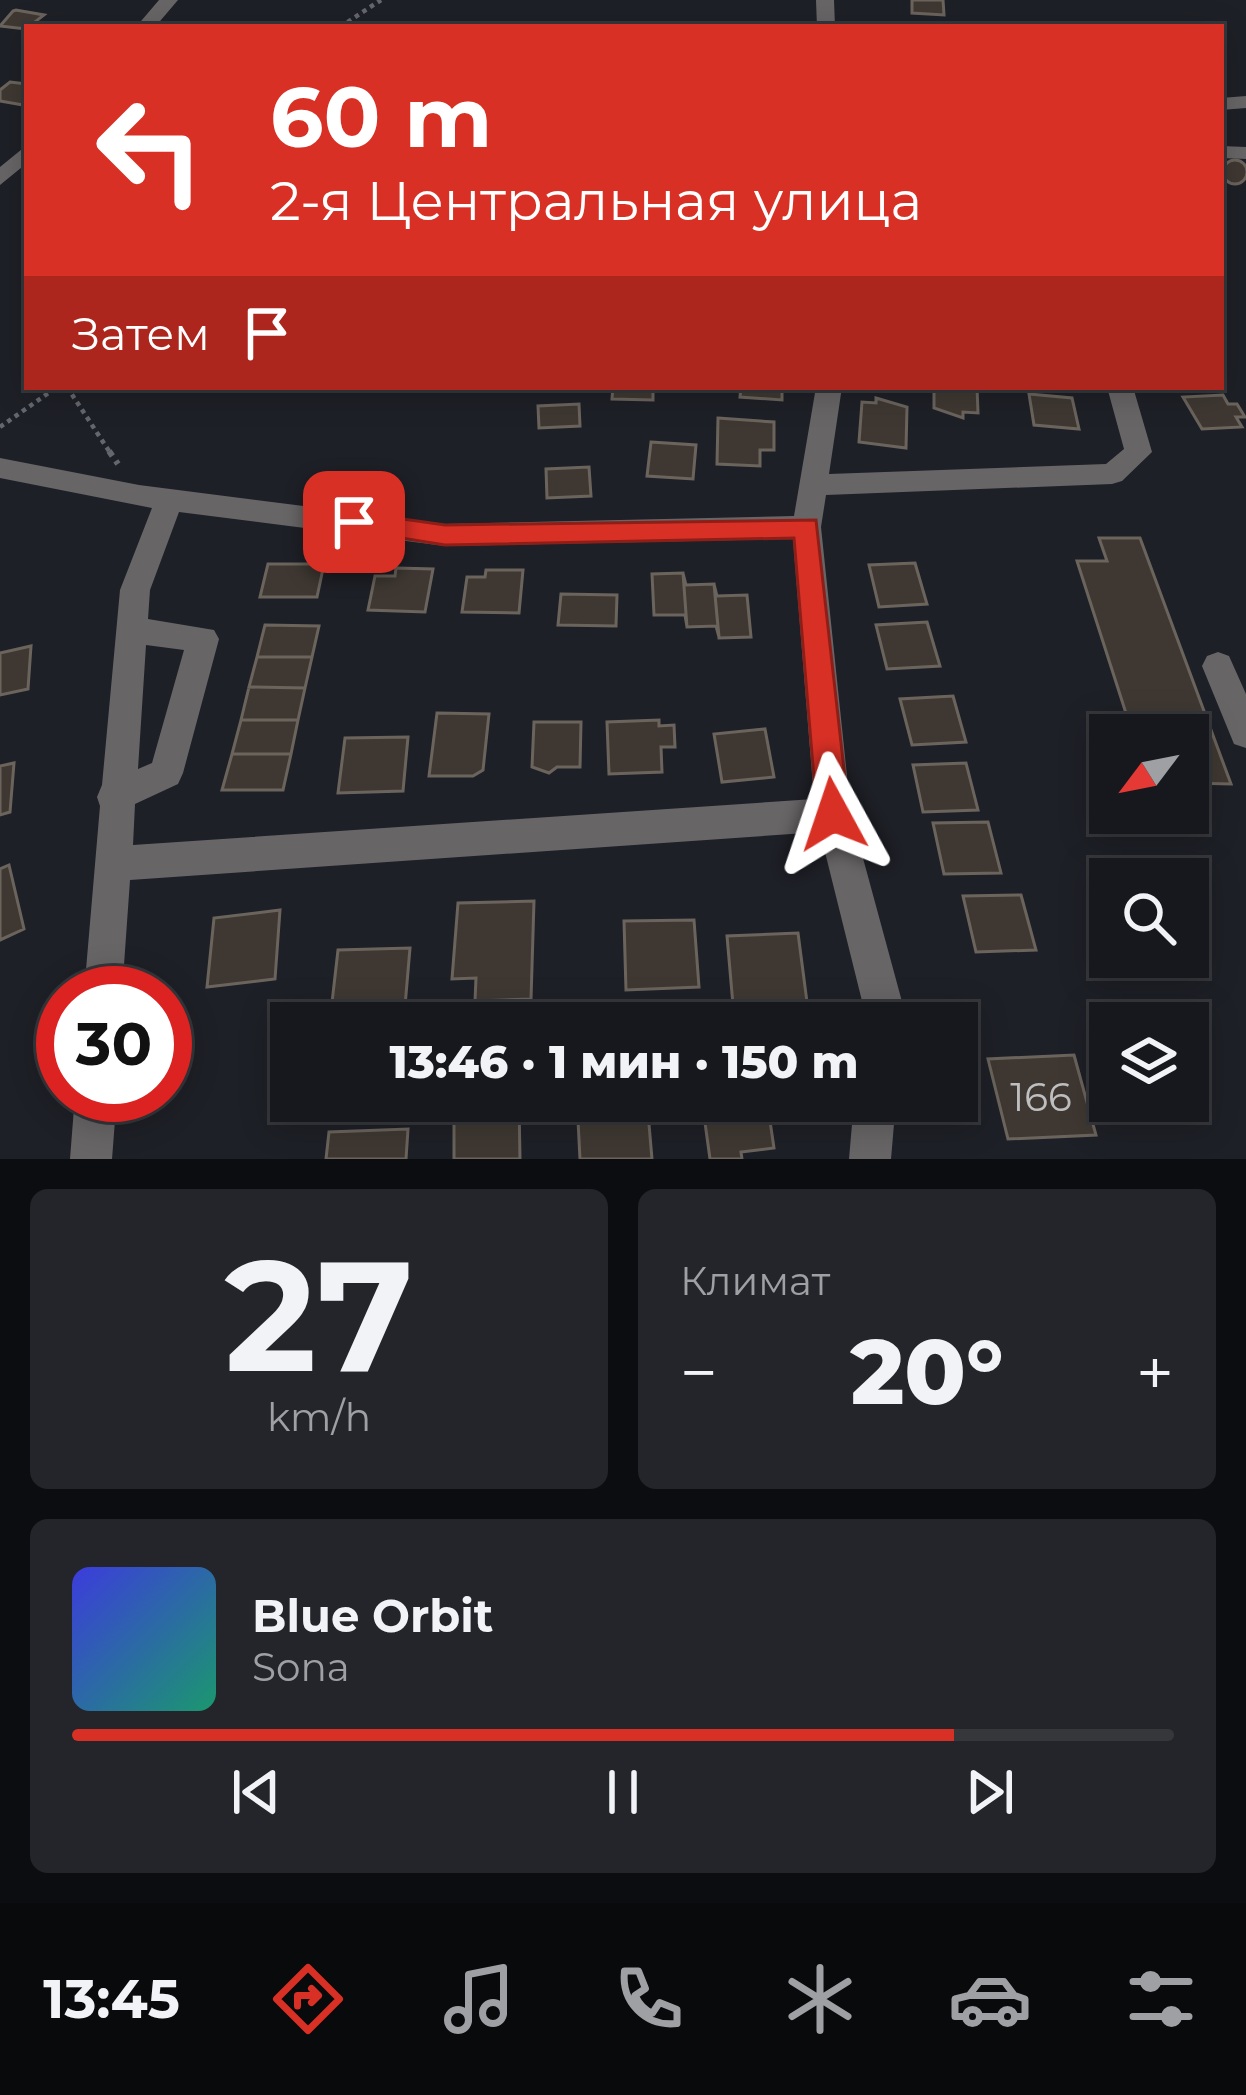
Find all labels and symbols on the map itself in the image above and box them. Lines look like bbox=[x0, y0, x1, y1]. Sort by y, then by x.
pin bbox=[303, 471, 405, 573]
north arrow bbox=[1089, 714, 1209, 834]
position arrow bbox=[770, 751, 896, 877]
speed limit sign: 30 bbox=[36, 966, 192, 1122]
house number: 166 bbox=[1010, 1073, 1072, 1121]

